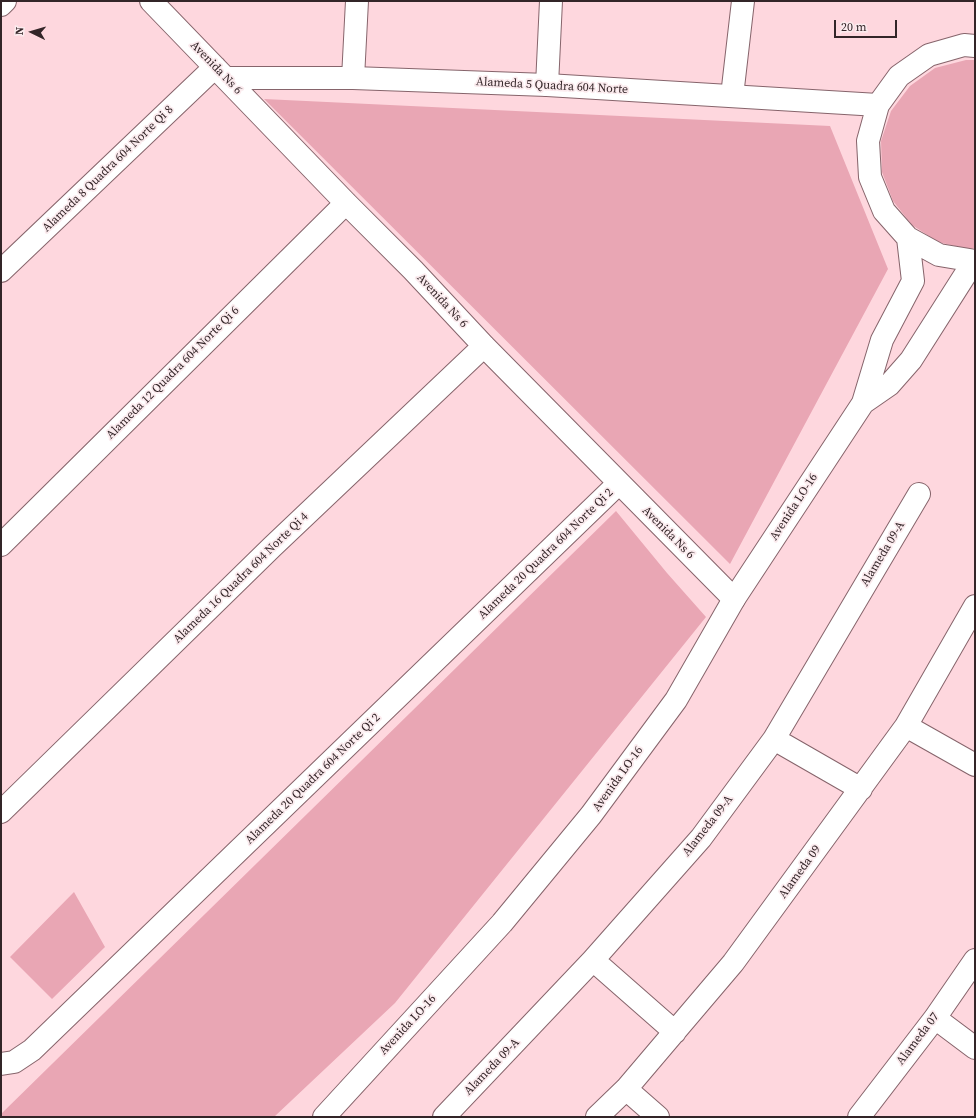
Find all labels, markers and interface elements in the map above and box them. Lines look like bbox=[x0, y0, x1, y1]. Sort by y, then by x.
north arrow bbox=[12, 12, 52, 52]
scale bar bbox=[836, 12, 899, 38]
text: 20 m bbox=[841, 19, 867, 35]
text: N bbox=[12, 26, 27, 36]
street label: Avenida Ns 6 bbox=[187, 38, 245, 98]
street label: Alameda 5 Quadra 604 Norte bbox=[476, 75, 628, 97]
street label: Alameda 8 Quadra 604 Norte Qi 8 bbox=[40, 103, 176, 235]
street label: Avenida Ns 6 bbox=[413, 271, 471, 331]
street label: Alameda 12 Quadra 604 Norte Qi 6 bbox=[104, 304, 242, 442]
street label: Avenida LO-16 bbox=[767, 471, 821, 543]
street label: Alameda 20 Quadra 604 Norte Qi 2 bbox=[476, 486, 616, 622]
street label: Avenida Ns 6 bbox=[639, 504, 697, 562]
street label: Alameda 16 Quadra 604 Norte Qi 4 bbox=[171, 510, 311, 646]
street label: Alameda 09-A bbox=[858, 519, 908, 589]
street label: Alameda 20 Quadra 604 Norte Qi 2 bbox=[243, 711, 383, 847]
street label: Avenida LO-16 bbox=[590, 744, 646, 814]
street label: Alameda 09-A bbox=[680, 793, 736, 859]
street label: Alameda 09 bbox=[776, 843, 824, 901]
street label: Avenida LO-16 bbox=[377, 992, 439, 1058]
street label: Alameda 07 bbox=[894, 1010, 942, 1068]
street label: Alameda 09-A bbox=[461, 1036, 523, 1098]

